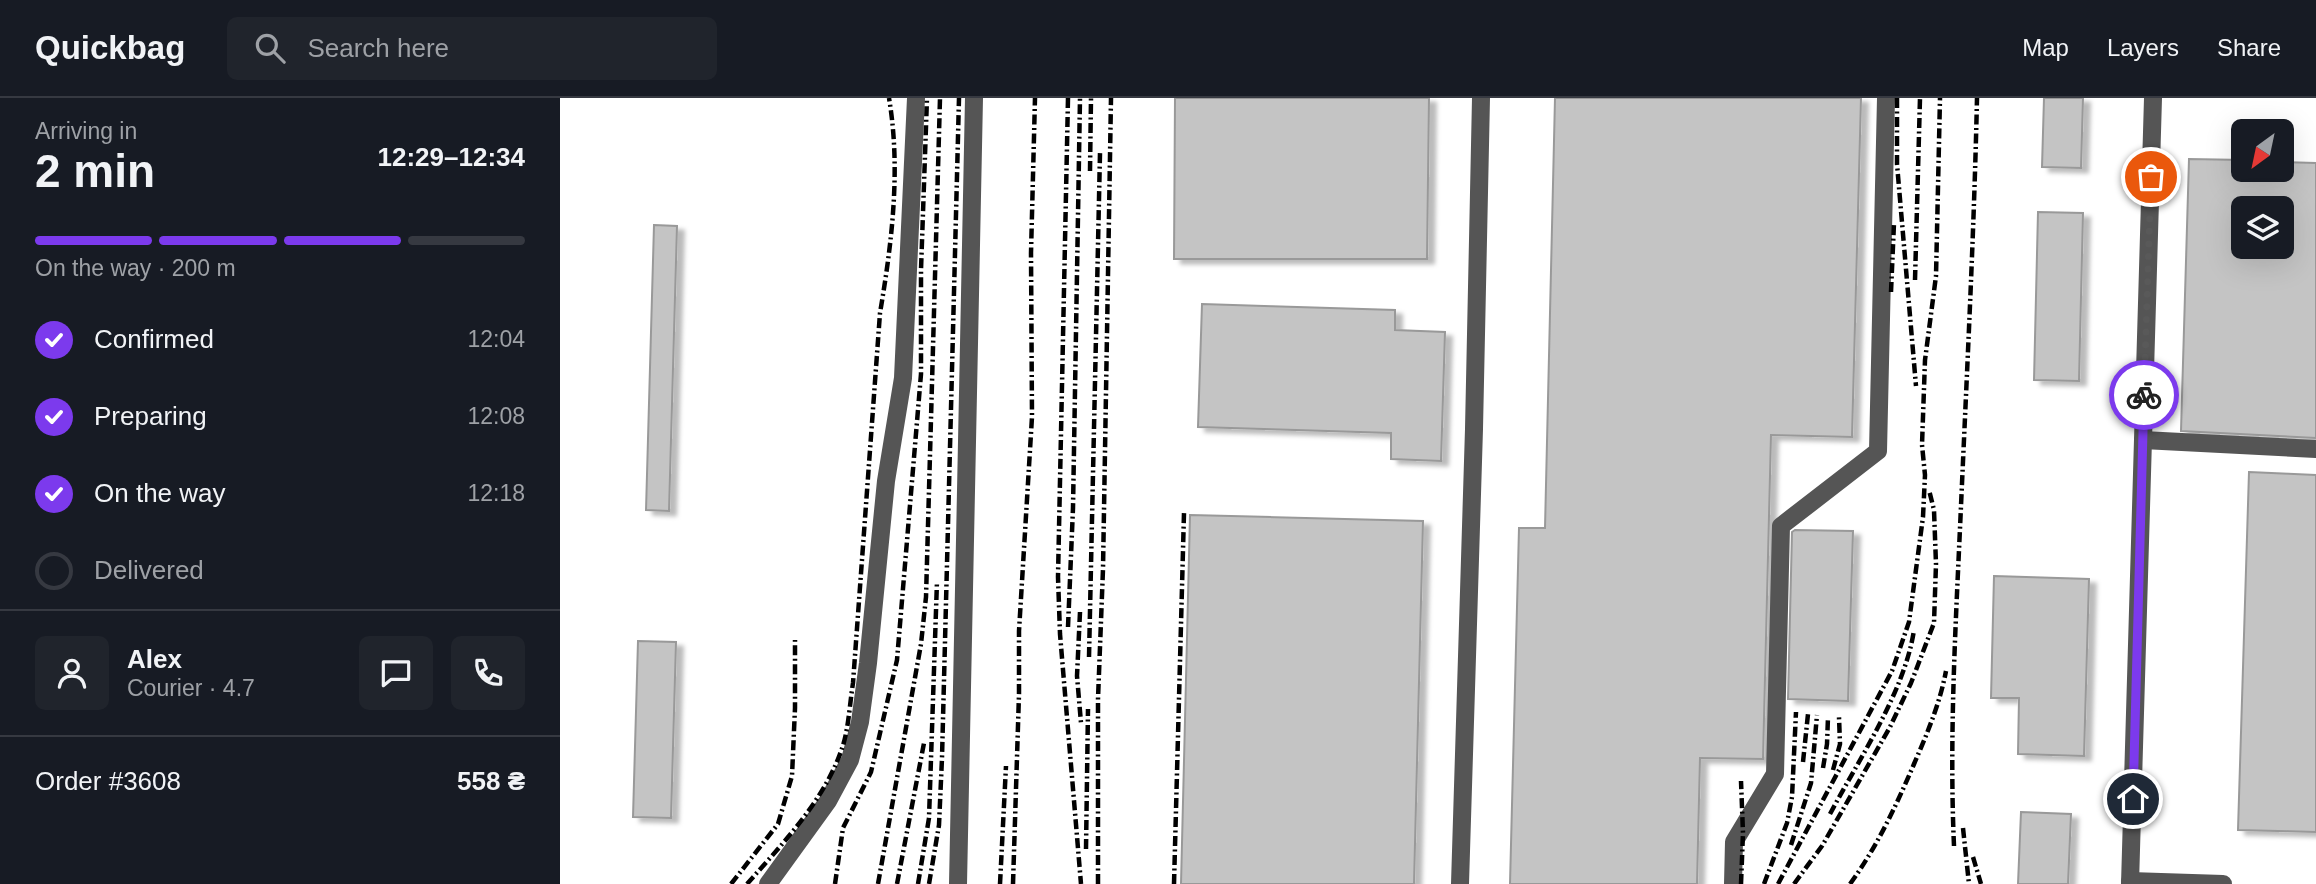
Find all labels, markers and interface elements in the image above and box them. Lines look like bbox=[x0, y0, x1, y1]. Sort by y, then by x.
search box bbox=[227, 17, 717, 80]
text: Quickbag bbox=[35, 29, 185, 66]
icon: search bbox=[251, 29, 289, 67]
text: Search here bbox=[307, 33, 449, 63]
text: Map bbox=[2022, 34, 2069, 61]
text: Layers bbox=[2107, 34, 2179, 61]
text: Share bbox=[2217, 34, 2281, 61]
text: Arriving in bbox=[35, 118, 137, 144]
north arrow bbox=[2231, 119, 2294, 182]
map controls bbox=[2231, 119, 2294, 259]
text: 12:29–12:34 bbox=[378, 142, 525, 172]
text: 2 min bbox=[35, 145, 155, 197]
pin bbox=[2121, 147, 2181, 207]
icon: bag bbox=[2132, 158, 2170, 196]
button: layers bbox=[2231, 196, 2294, 259]
text: On the way · 200 m bbox=[35, 255, 236, 281]
icon: check bbox=[35, 321, 73, 359]
text: Confirmed bbox=[94, 324, 214, 354]
text: 12:04 bbox=[467, 326, 525, 352]
courier bbox=[2109, 360, 2179, 430]
icon: bike bbox=[2125, 376, 2163, 414]
icon: check bbox=[35, 398, 73, 436]
text: Preparing bbox=[94, 401, 207, 431]
text: 12:08 bbox=[467, 403, 525, 429]
icon: check bbox=[35, 475, 73, 513]
text: On the way bbox=[94, 478, 226, 508]
text: 12:18 bbox=[467, 480, 525, 506]
text: Delivered bbox=[94, 555, 204, 585]
button: person bbox=[35, 636, 109, 710]
button: chat bbox=[359, 636, 433, 710]
button: phone bbox=[451, 636, 525, 710]
text: Alex bbox=[127, 644, 182, 674]
text: Courier · 4.7 bbox=[127, 675, 255, 701]
text: Order #3608 bbox=[35, 766, 181, 796]
text: 558 ₴ bbox=[457, 766, 525, 796]
pin bbox=[2103, 769, 2163, 829]
icon: home bbox=[2114, 780, 2152, 818]

